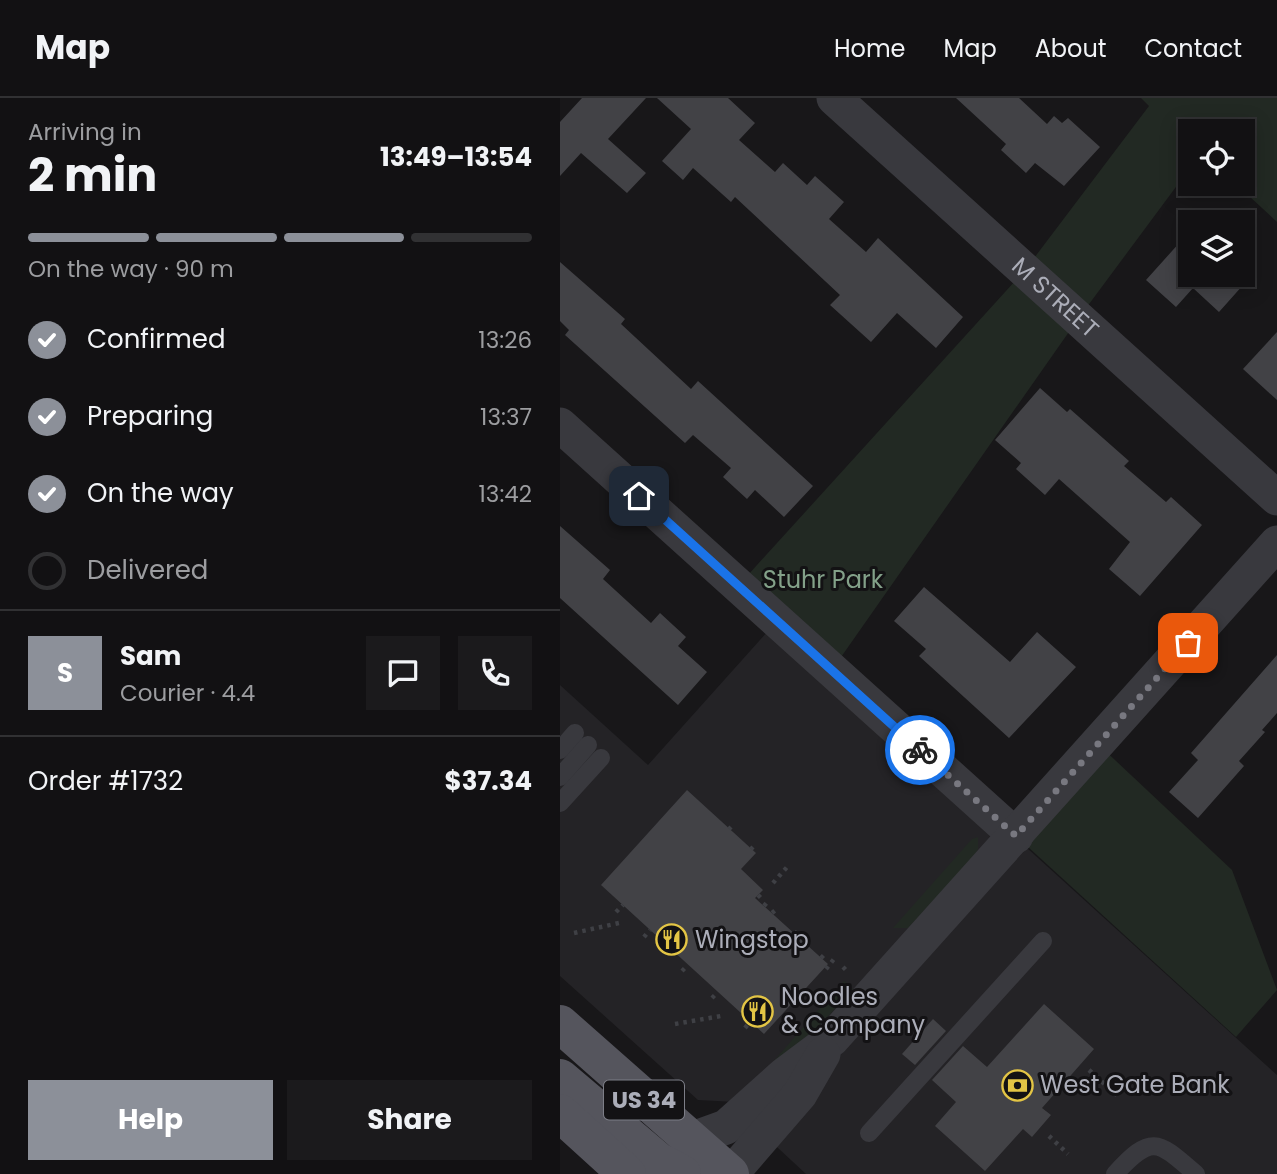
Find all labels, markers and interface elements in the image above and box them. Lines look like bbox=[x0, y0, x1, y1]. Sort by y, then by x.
text: Map bbox=[35, 24, 110, 71]
text: Home bbox=[834, 32, 906, 65]
text: Map bbox=[944, 32, 997, 65]
text: About bbox=[1035, 32, 1106, 65]
text: Contact bbox=[1144, 32, 1242, 65]
text: Arriving in bbox=[28, 116, 142, 148]
map controls bbox=[1178, 119, 1255, 287]
button: locate bbox=[1178, 119, 1255, 196]
text: 13:49–13:54 bbox=[380, 139, 532, 175]
text: 2 min bbox=[28, 143, 157, 207]
button: layers bbox=[1178, 210, 1255, 287]
street label: M STREET bbox=[1005, 249, 1106, 345]
text: On the way · 90 m bbox=[28, 253, 234, 285]
icon: check bbox=[28, 321, 66, 359]
text: Confirmed bbox=[87, 321, 225, 357]
text: 13:26 bbox=[478, 324, 532, 356]
icon: check bbox=[28, 398, 66, 436]
text: Preparing bbox=[87, 398, 213, 434]
text: 13:37 bbox=[480, 401, 532, 433]
pin bbox=[609, 466, 669, 526]
icon: check bbox=[28, 475, 66, 513]
text: On the way bbox=[87, 475, 234, 511]
icon: home bbox=[620, 477, 658, 515]
text: 13:42 bbox=[479, 478, 532, 510]
text: Delivered bbox=[87, 552, 208, 588]
park label: Stuhr Park bbox=[763, 563, 884, 596]
pin bbox=[1158, 613, 1218, 673]
icon: bag bbox=[1169, 624, 1207, 662]
button: chat bbox=[366, 636, 440, 710]
button: phone bbox=[458, 636, 532, 710]
text: Sam bbox=[120, 638, 181, 674]
text: S bbox=[57, 655, 73, 691]
text: Courier · 4.4 bbox=[120, 677, 255, 709]
courier bbox=[885, 715, 955, 785]
icon: bike bbox=[901, 731, 939, 769]
text: Order #1732 bbox=[28, 763, 183, 799]
text: $37.34 bbox=[445, 763, 532, 799]
restaurant icon: Wingstop bbox=[655, 923, 689, 957]
place label: Wingstop bbox=[695, 923, 809, 956]
place label: Noodles & Company bbox=[781, 980, 926, 1041]
restaurant icon: Noodles & Company bbox=[741, 994, 775, 1028]
bank icon: West Gate Bank bbox=[1000, 1068, 1034, 1102]
place label: West Gate Bank bbox=[1040, 1068, 1230, 1101]
button: Help bbox=[28, 1080, 273, 1160]
button: Share bbox=[287, 1080, 532, 1160]
road number: US 34 bbox=[604, 1080, 684, 1119]

